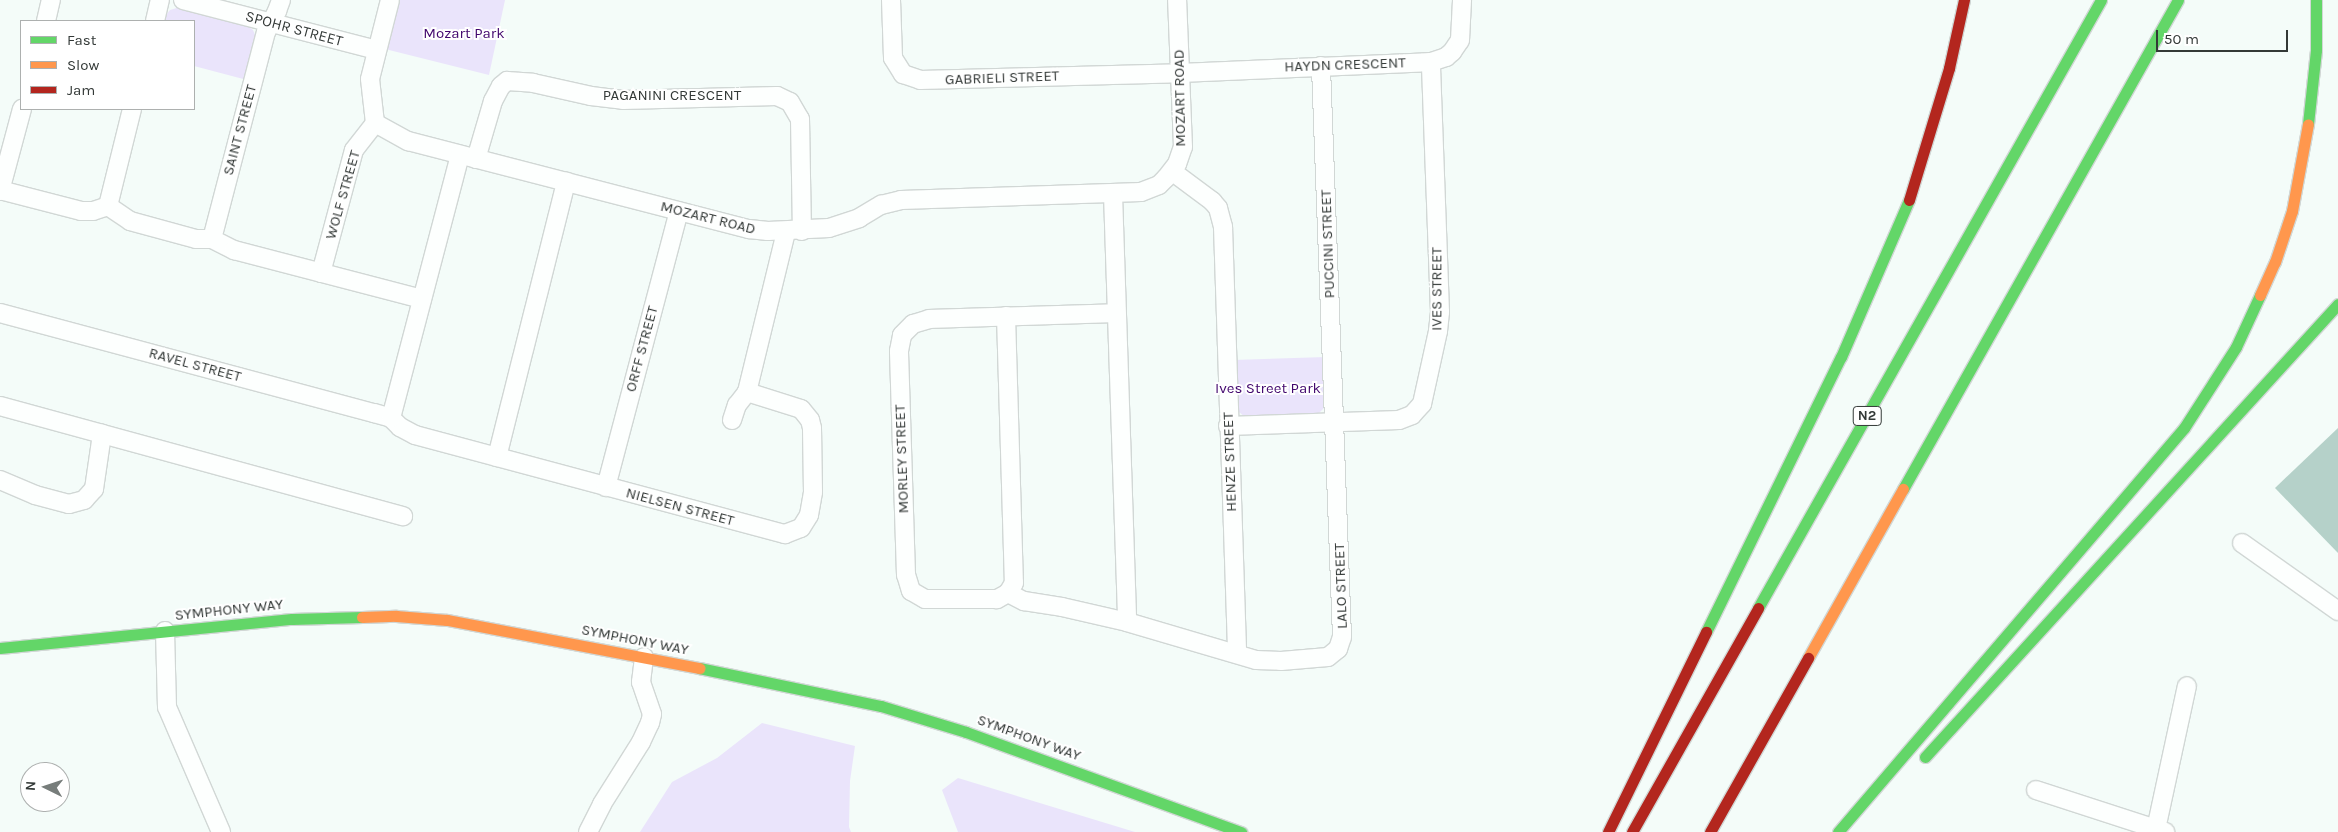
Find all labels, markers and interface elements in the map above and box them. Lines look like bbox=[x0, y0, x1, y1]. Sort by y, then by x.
street label: SPOHR STREET bbox=[243, 7, 345, 51]
legend bbox=[20, 20, 195, 110]
scale bar bbox=[2158, 20, 2290, 52]
park label: Mozart Park bbox=[423, 25, 505, 43]
text: 50 m bbox=[2164, 30, 2199, 48]
text: Fast bbox=[67, 31, 96, 49]
street label: MOZART ROAD bbox=[1170, 49, 1190, 147]
street label: HAYDN CRESCENT bbox=[1284, 54, 1406, 76]
text: Slow bbox=[67, 56, 99, 74]
street label: GABRIELI STREET bbox=[945, 67, 1059, 89]
text: Jam bbox=[67, 81, 95, 99]
street label: SAINT STREET bbox=[219, 83, 261, 177]
street label: PAGANINI CRESCENT bbox=[603, 87, 741, 105]
street label: WOLF STREET bbox=[322, 148, 364, 242]
street label: PUCCINI STREET bbox=[1317, 189, 1339, 299]
street label: MOZART ROAD bbox=[659, 197, 757, 239]
street label: IVES STREET bbox=[1428, 247, 1446, 331]
street label: ORFF STREET bbox=[622, 304, 662, 394]
street label: RAVEL STREET bbox=[147, 344, 243, 386]
park label: Ives Street Park bbox=[1215, 380, 1321, 398]
street label: MORLEY STREET bbox=[891, 404, 913, 514]
road number: N2 bbox=[1852, 404, 1882, 428]
street label: HENZE STREET bbox=[1219, 412, 1241, 512]
street label: NIELSEN STREET bbox=[624, 484, 736, 530]
street label: LALO STREET bbox=[1331, 543, 1351, 629]
street label: SYMPHONY WAY bbox=[174, 595, 284, 625]
street label: SYMPHONY WAY bbox=[580, 621, 690, 659]
street label: SYMPHONY WAY bbox=[975, 711, 1083, 765]
north arrow bbox=[20, 762, 70, 812]
text: N bbox=[22, 780, 39, 792]

